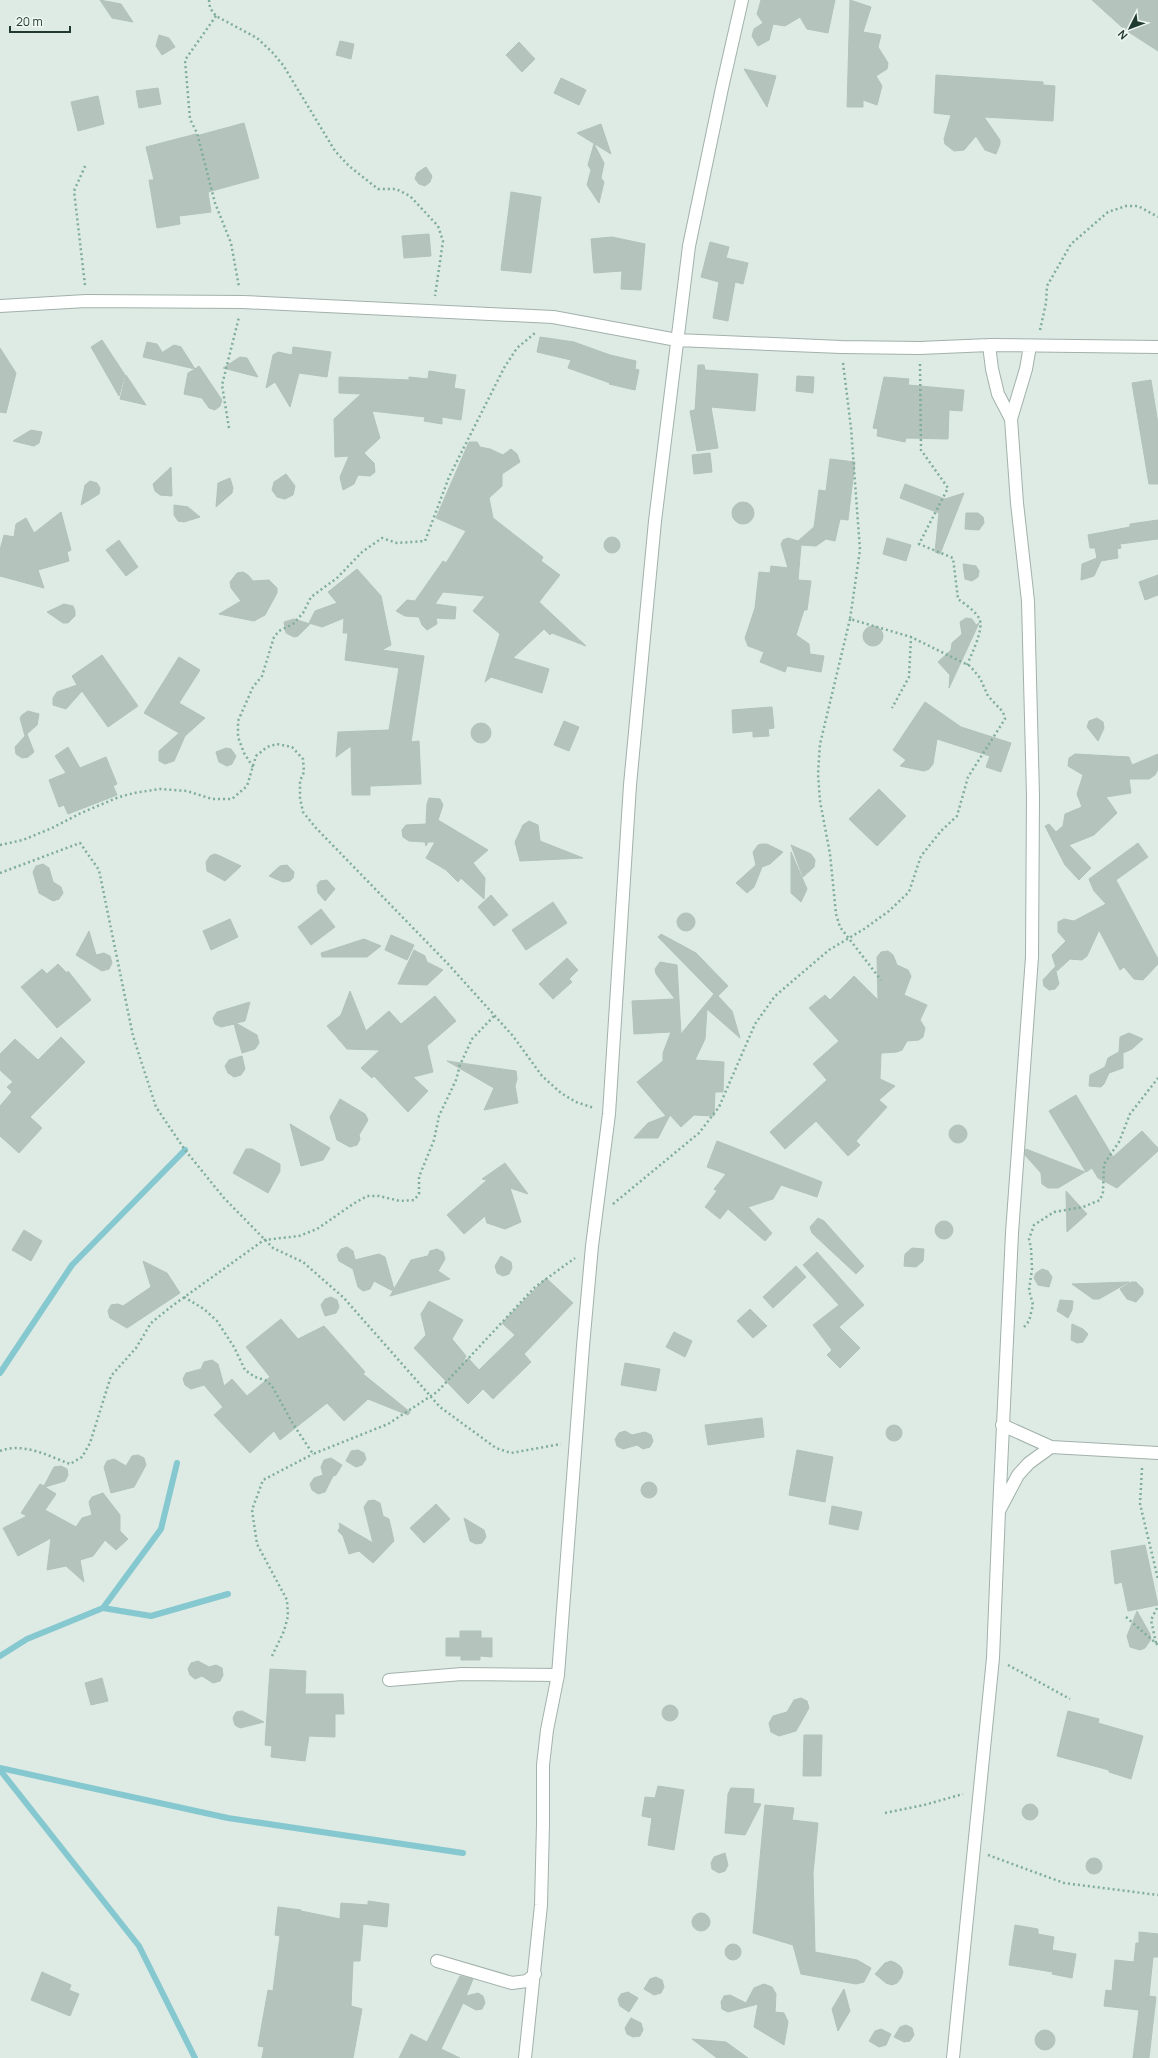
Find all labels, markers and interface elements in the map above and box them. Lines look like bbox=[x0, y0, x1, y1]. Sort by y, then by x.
scale bar bbox=[10, 8, 70, 34]
north arrow bbox=[1110, 8, 1150, 48]
text: 20 m bbox=[16, 13, 43, 30]
text: N bbox=[1114, 27, 1130, 43]

